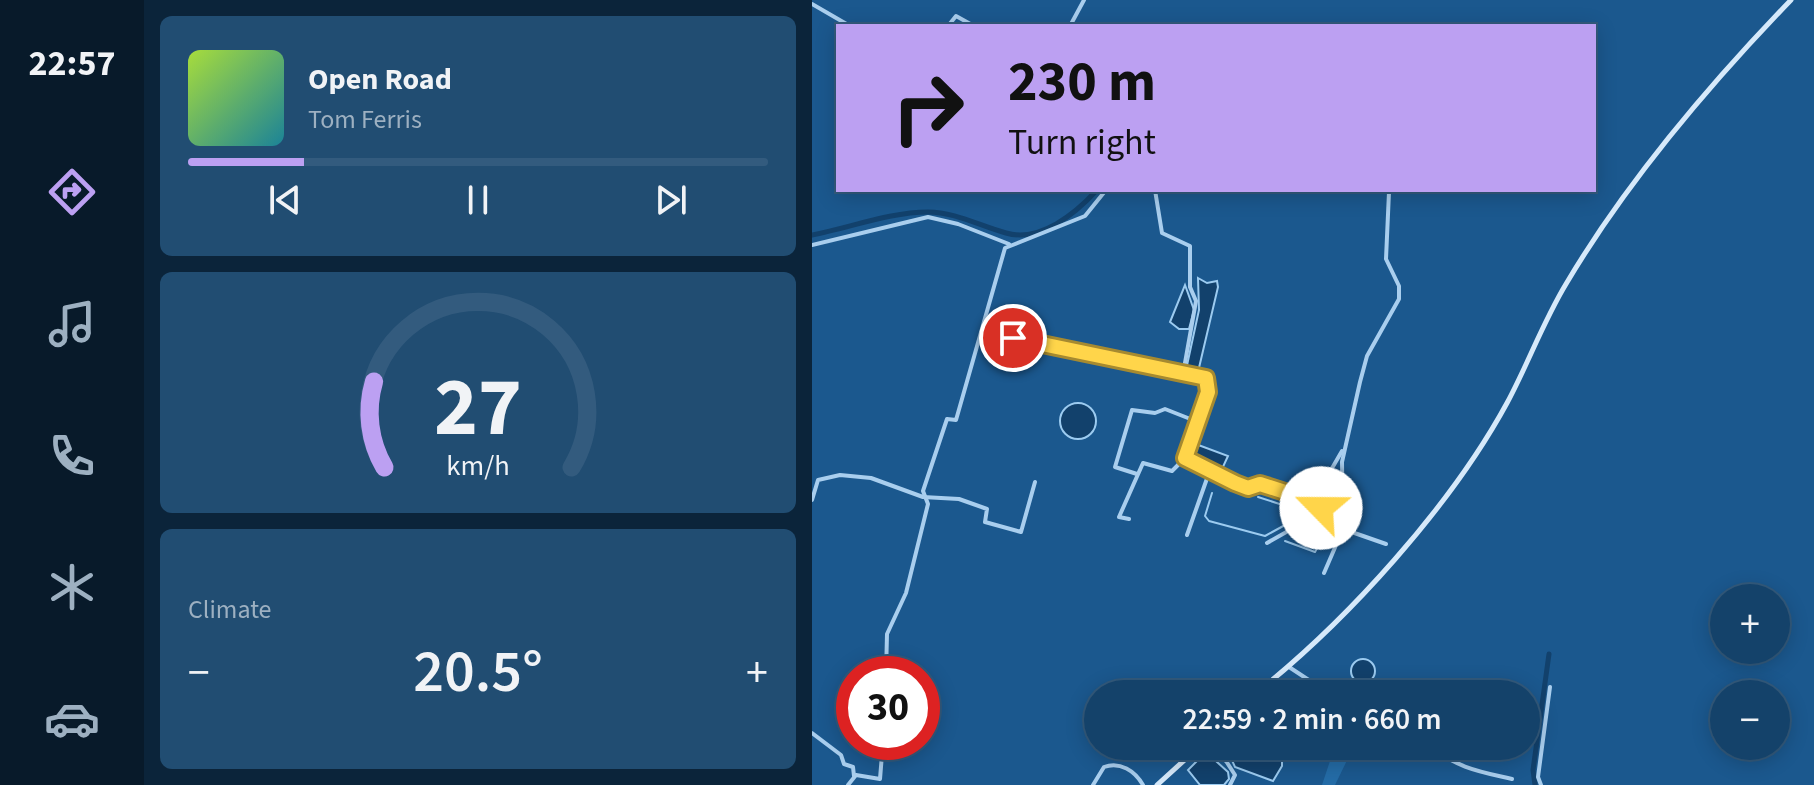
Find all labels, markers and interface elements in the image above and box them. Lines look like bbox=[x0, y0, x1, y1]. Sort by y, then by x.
text: 22:57 bbox=[29, 38, 115, 89]
text: 230 m bbox=[1008, 43, 1156, 122]
icon: right bbox=[876, 56, 980, 160]
text: Open Road bbox=[308, 58, 452, 101]
text: Tom Ferris bbox=[308, 101, 422, 138]
text: Turn right bbox=[1008, 117, 1156, 168]
icon: directions bbox=[44, 164, 100, 220]
icon: previous bbox=[263, 178, 307, 222]
icon: pause bbox=[456, 178, 500, 222]
icon: next bbox=[649, 178, 693, 222]
icon: music bbox=[44, 296, 100, 352]
pin bbox=[979, 304, 1047, 372]
icon: arrive bbox=[991, 316, 1035, 360]
text: 27 bbox=[434, 349, 522, 467]
icon: phone bbox=[44, 428, 100, 484]
text: km/h bbox=[446, 447, 510, 487]
position arrow bbox=[1279, 466, 1363, 550]
icon: climate bbox=[44, 559, 100, 615]
map controls bbox=[1710, 584, 1790, 760]
button: + bbox=[1710, 584, 1790, 664]
text: Climate bbox=[188, 591, 272, 628]
text: 20.5° bbox=[413, 630, 543, 715]
text: − bbox=[188, 642, 210, 705]
text: + bbox=[746, 642, 768, 705]
speed limit sign: 30 bbox=[836, 656, 940, 760]
button: − bbox=[1710, 680, 1790, 760]
icon: car bbox=[44, 691, 100, 747]
text: 22:59 · 2 min · 660 m bbox=[1182, 698, 1442, 741]

